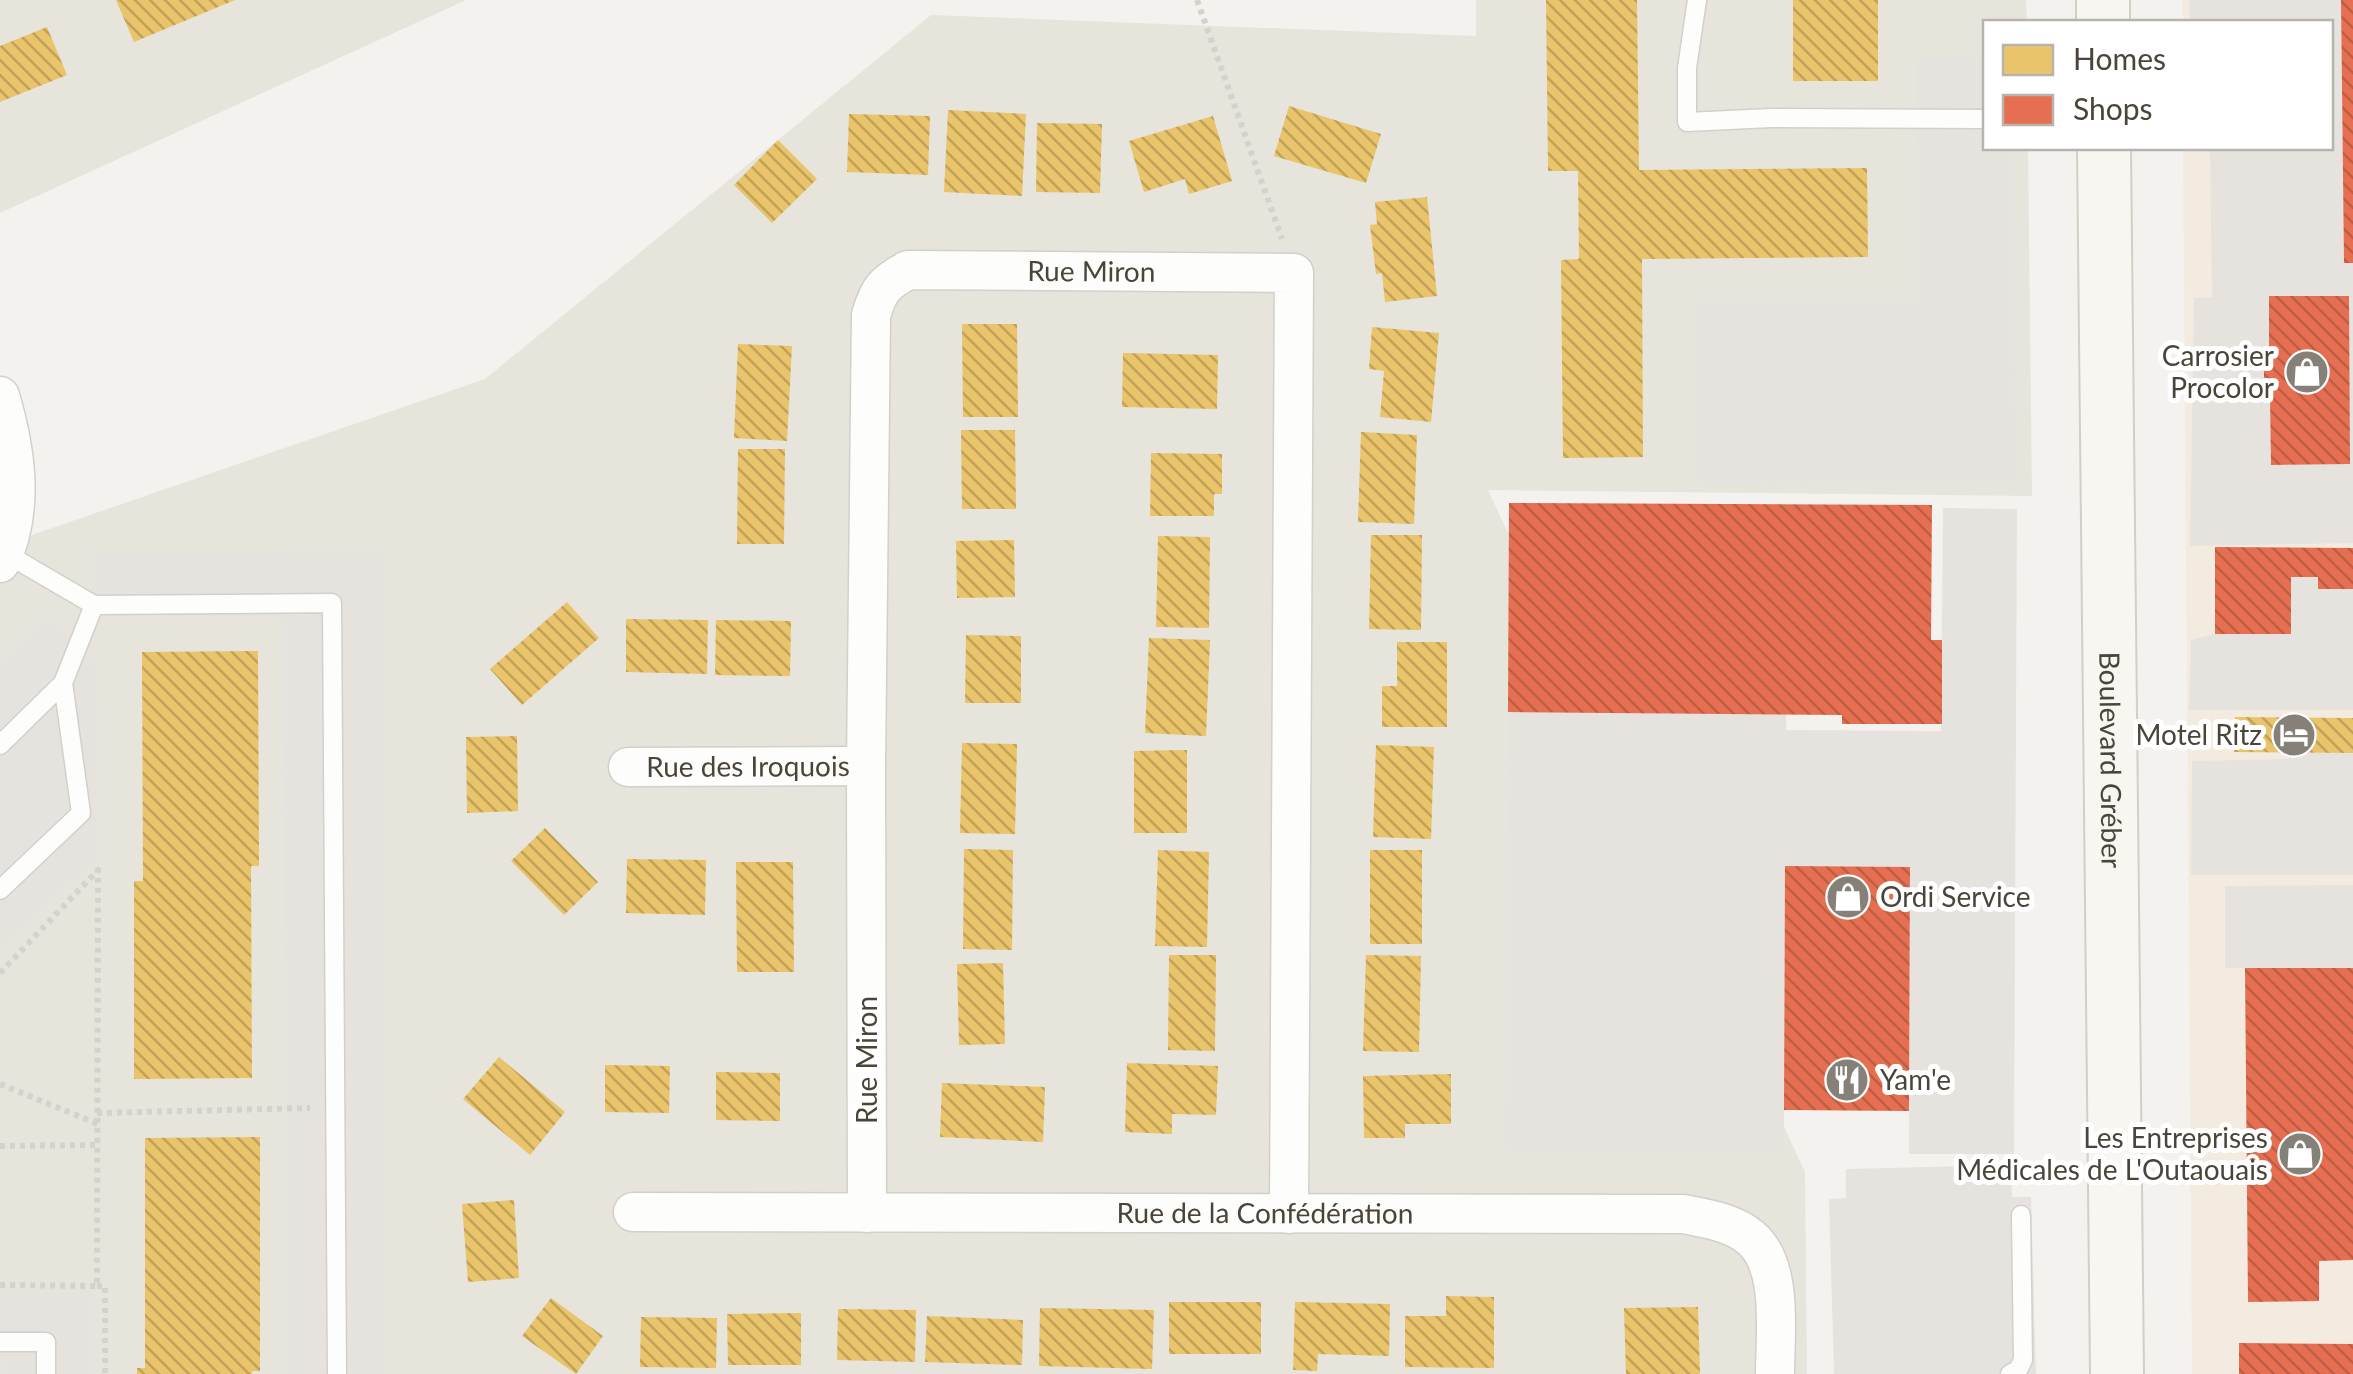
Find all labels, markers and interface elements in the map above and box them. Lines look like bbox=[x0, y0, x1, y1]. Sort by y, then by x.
legend bbox=[1983, 20, 2333, 150]
text: Homes bbox=[2073, 40, 2166, 76]
text: Shops bbox=[2073, 90, 2153, 126]
street label: Rue Miron bbox=[1027, 253, 1156, 288]
place label: Carrosier Procolor bbox=[2162, 338, 2274, 404]
shop icon: Carrosier Procolor bbox=[2284, 349, 2330, 395]
street label: Boulevard Gréber bbox=[2093, 652, 2130, 868]
hotel icon: Motel Ritz bbox=[2271, 712, 2317, 758]
place label: Motel Ritz bbox=[2136, 717, 2262, 751]
street label: Rue des Iroquois bbox=[646, 748, 850, 783]
shop icon: Ordi Service bbox=[1825, 874, 1871, 920]
place label: Ordi Service bbox=[1880, 879, 2031, 913]
street label: Rue Miron bbox=[849, 996, 883, 1124]
restaurant icon: Yam'e bbox=[1824, 1057, 1870, 1103]
place label: Yam'e bbox=[1880, 1062, 1951, 1096]
place label: Les Entreprises Médicales de L'Outaouais bbox=[1956, 1120, 2268, 1186]
shop icon: Les Entreprises Médicales de L'Outaouais bbox=[2277, 1131, 2323, 1177]
street label: Rue de la Confédération bbox=[1117, 1195, 1413, 1229]

